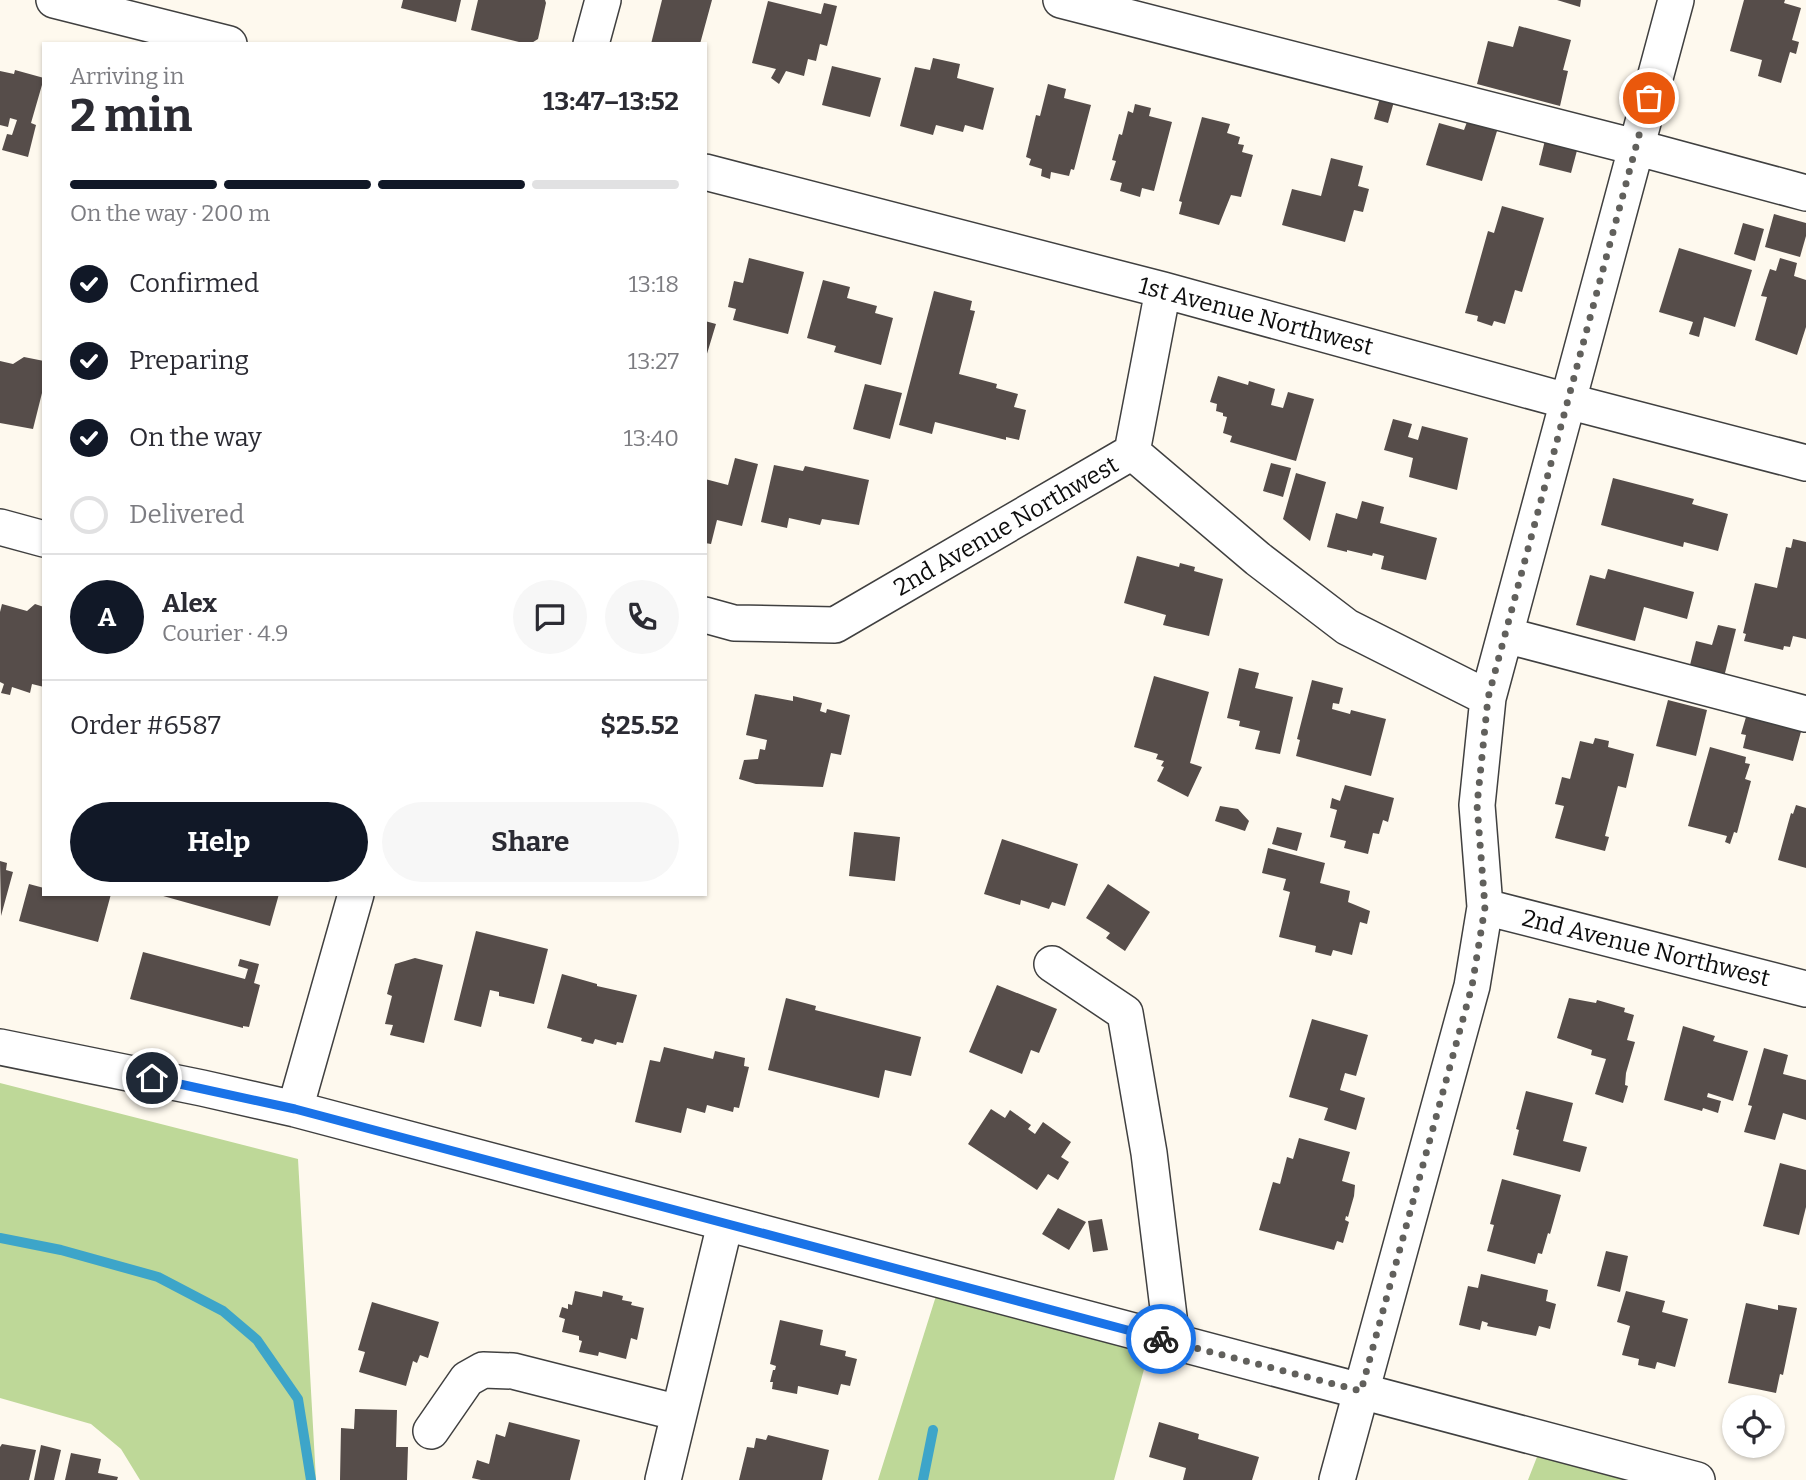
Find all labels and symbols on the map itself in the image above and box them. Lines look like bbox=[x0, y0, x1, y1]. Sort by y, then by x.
pin bbox=[1619, 68, 1679, 128]
street label: 1st Avenue Northwest bbox=[1136, 271, 1377, 361]
street label: 2nd Avenue Northwest bbox=[889, 450, 1123, 602]
street label: 2nd Avenue Northwest bbox=[1519, 904, 1773, 992]
pin bbox=[122, 1048, 182, 1108]
courier bbox=[1126, 1304, 1196, 1374]

